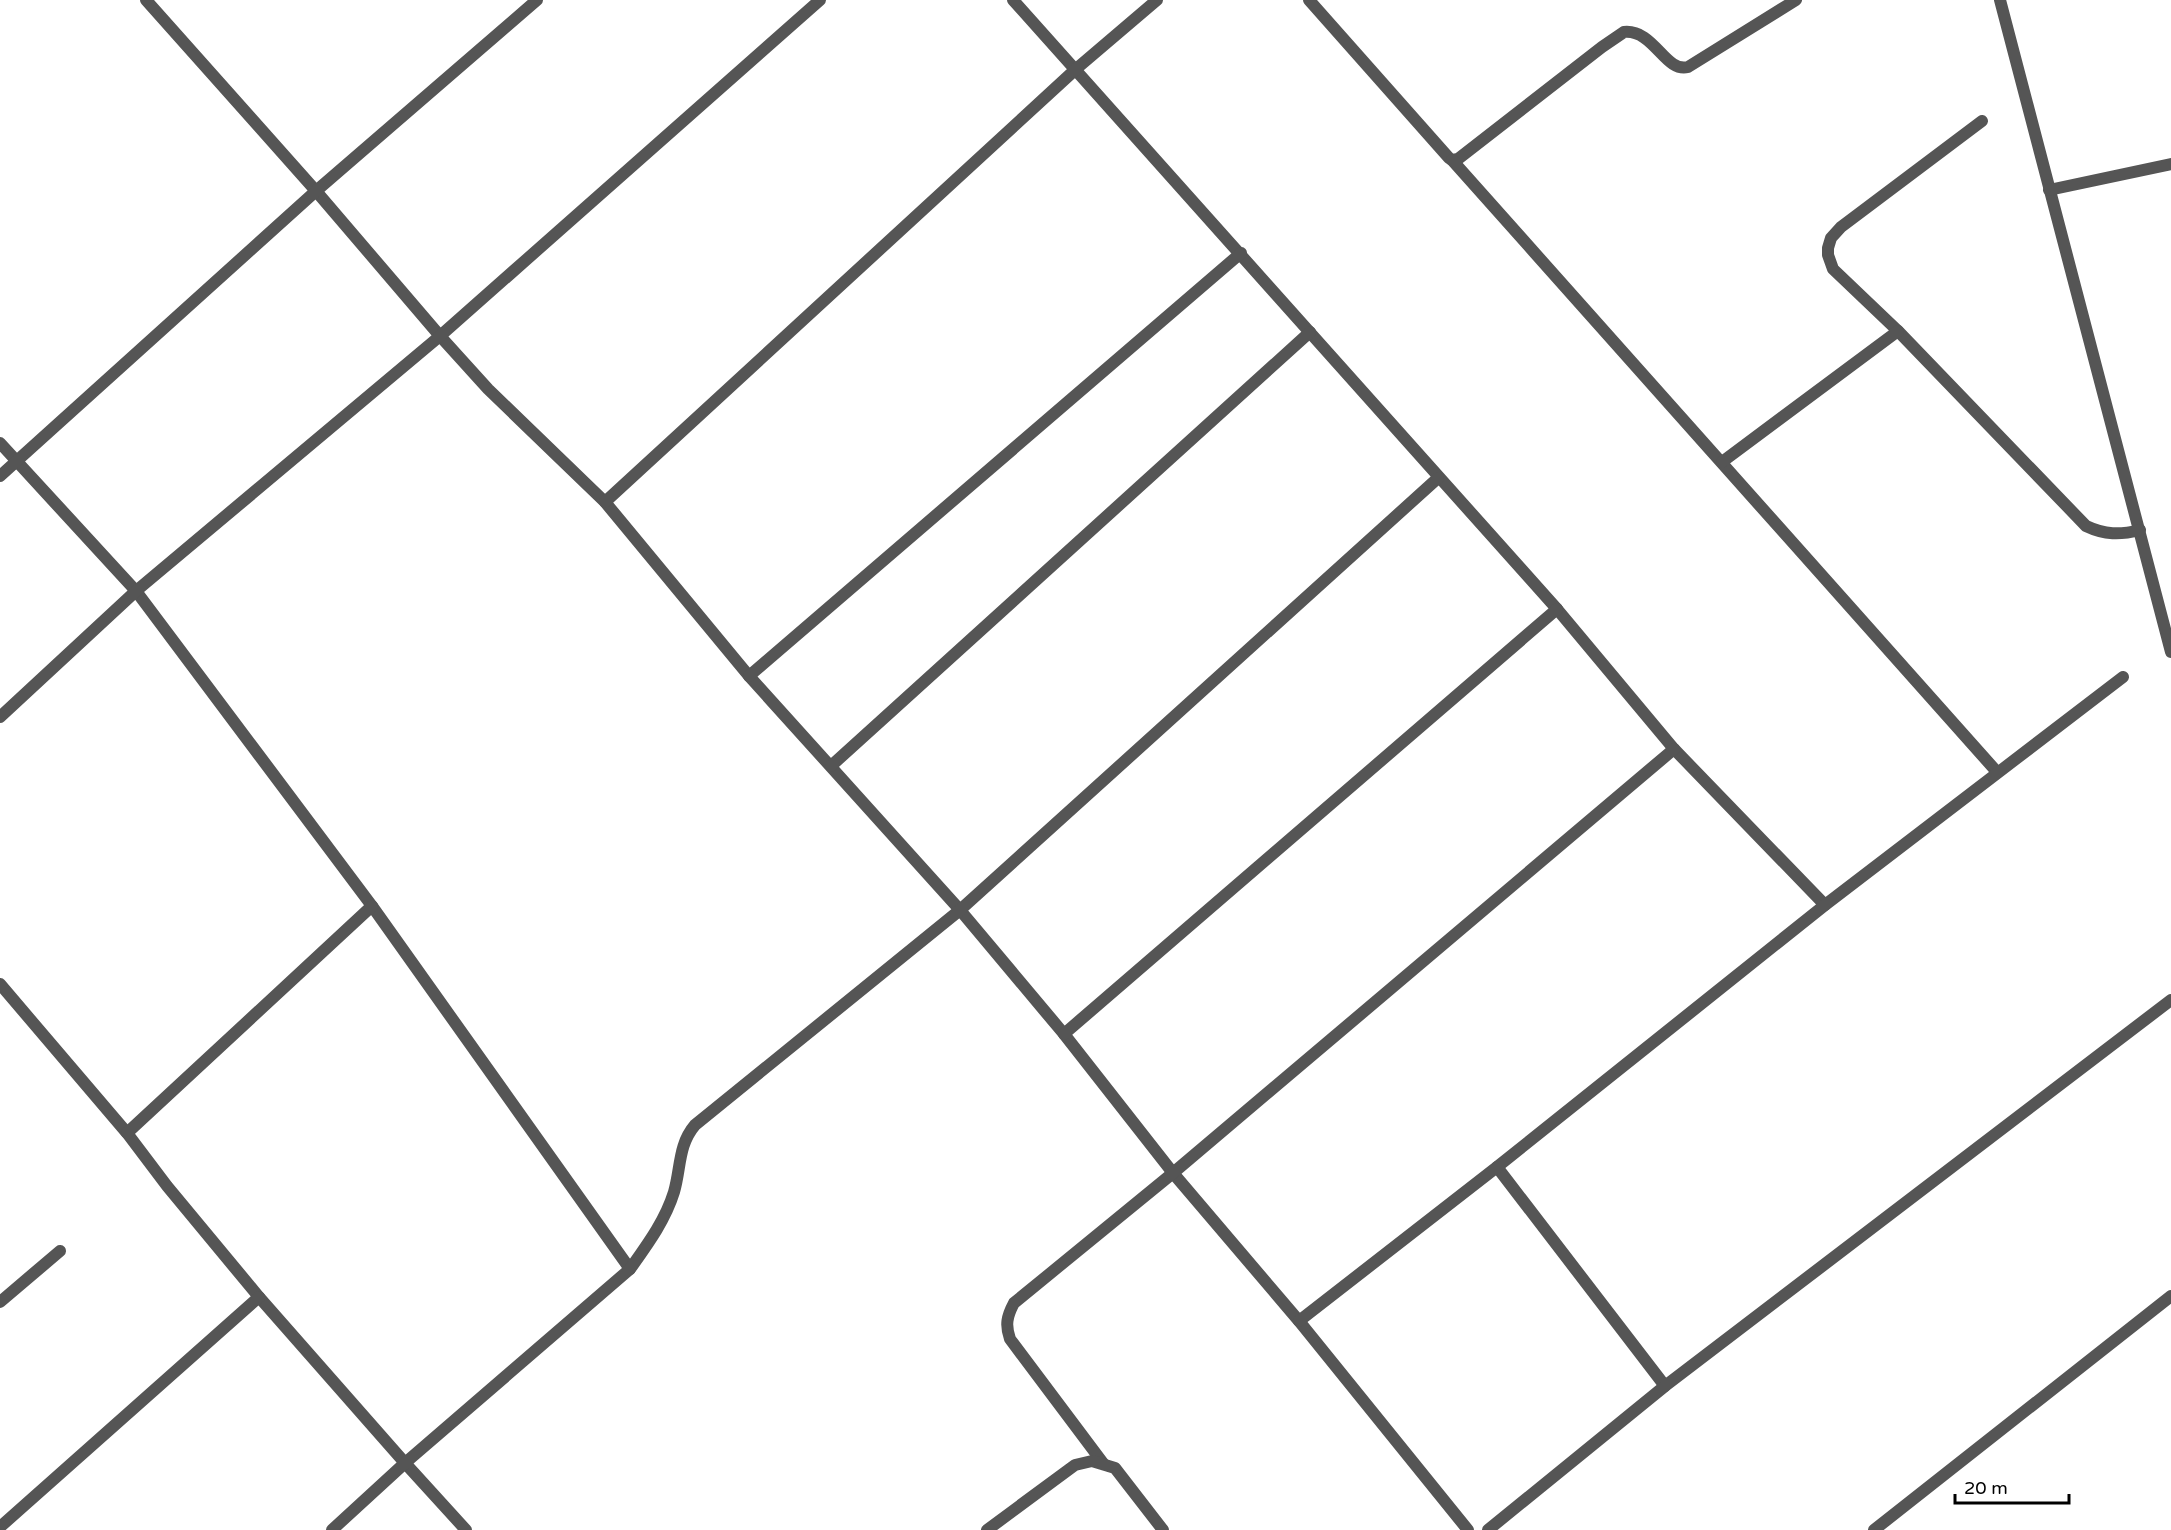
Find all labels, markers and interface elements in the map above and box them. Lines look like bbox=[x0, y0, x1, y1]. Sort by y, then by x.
scale bar bbox=[1955, 1467, 2069, 1505]
text: 20 m bbox=[1964, 1477, 2008, 1499]

